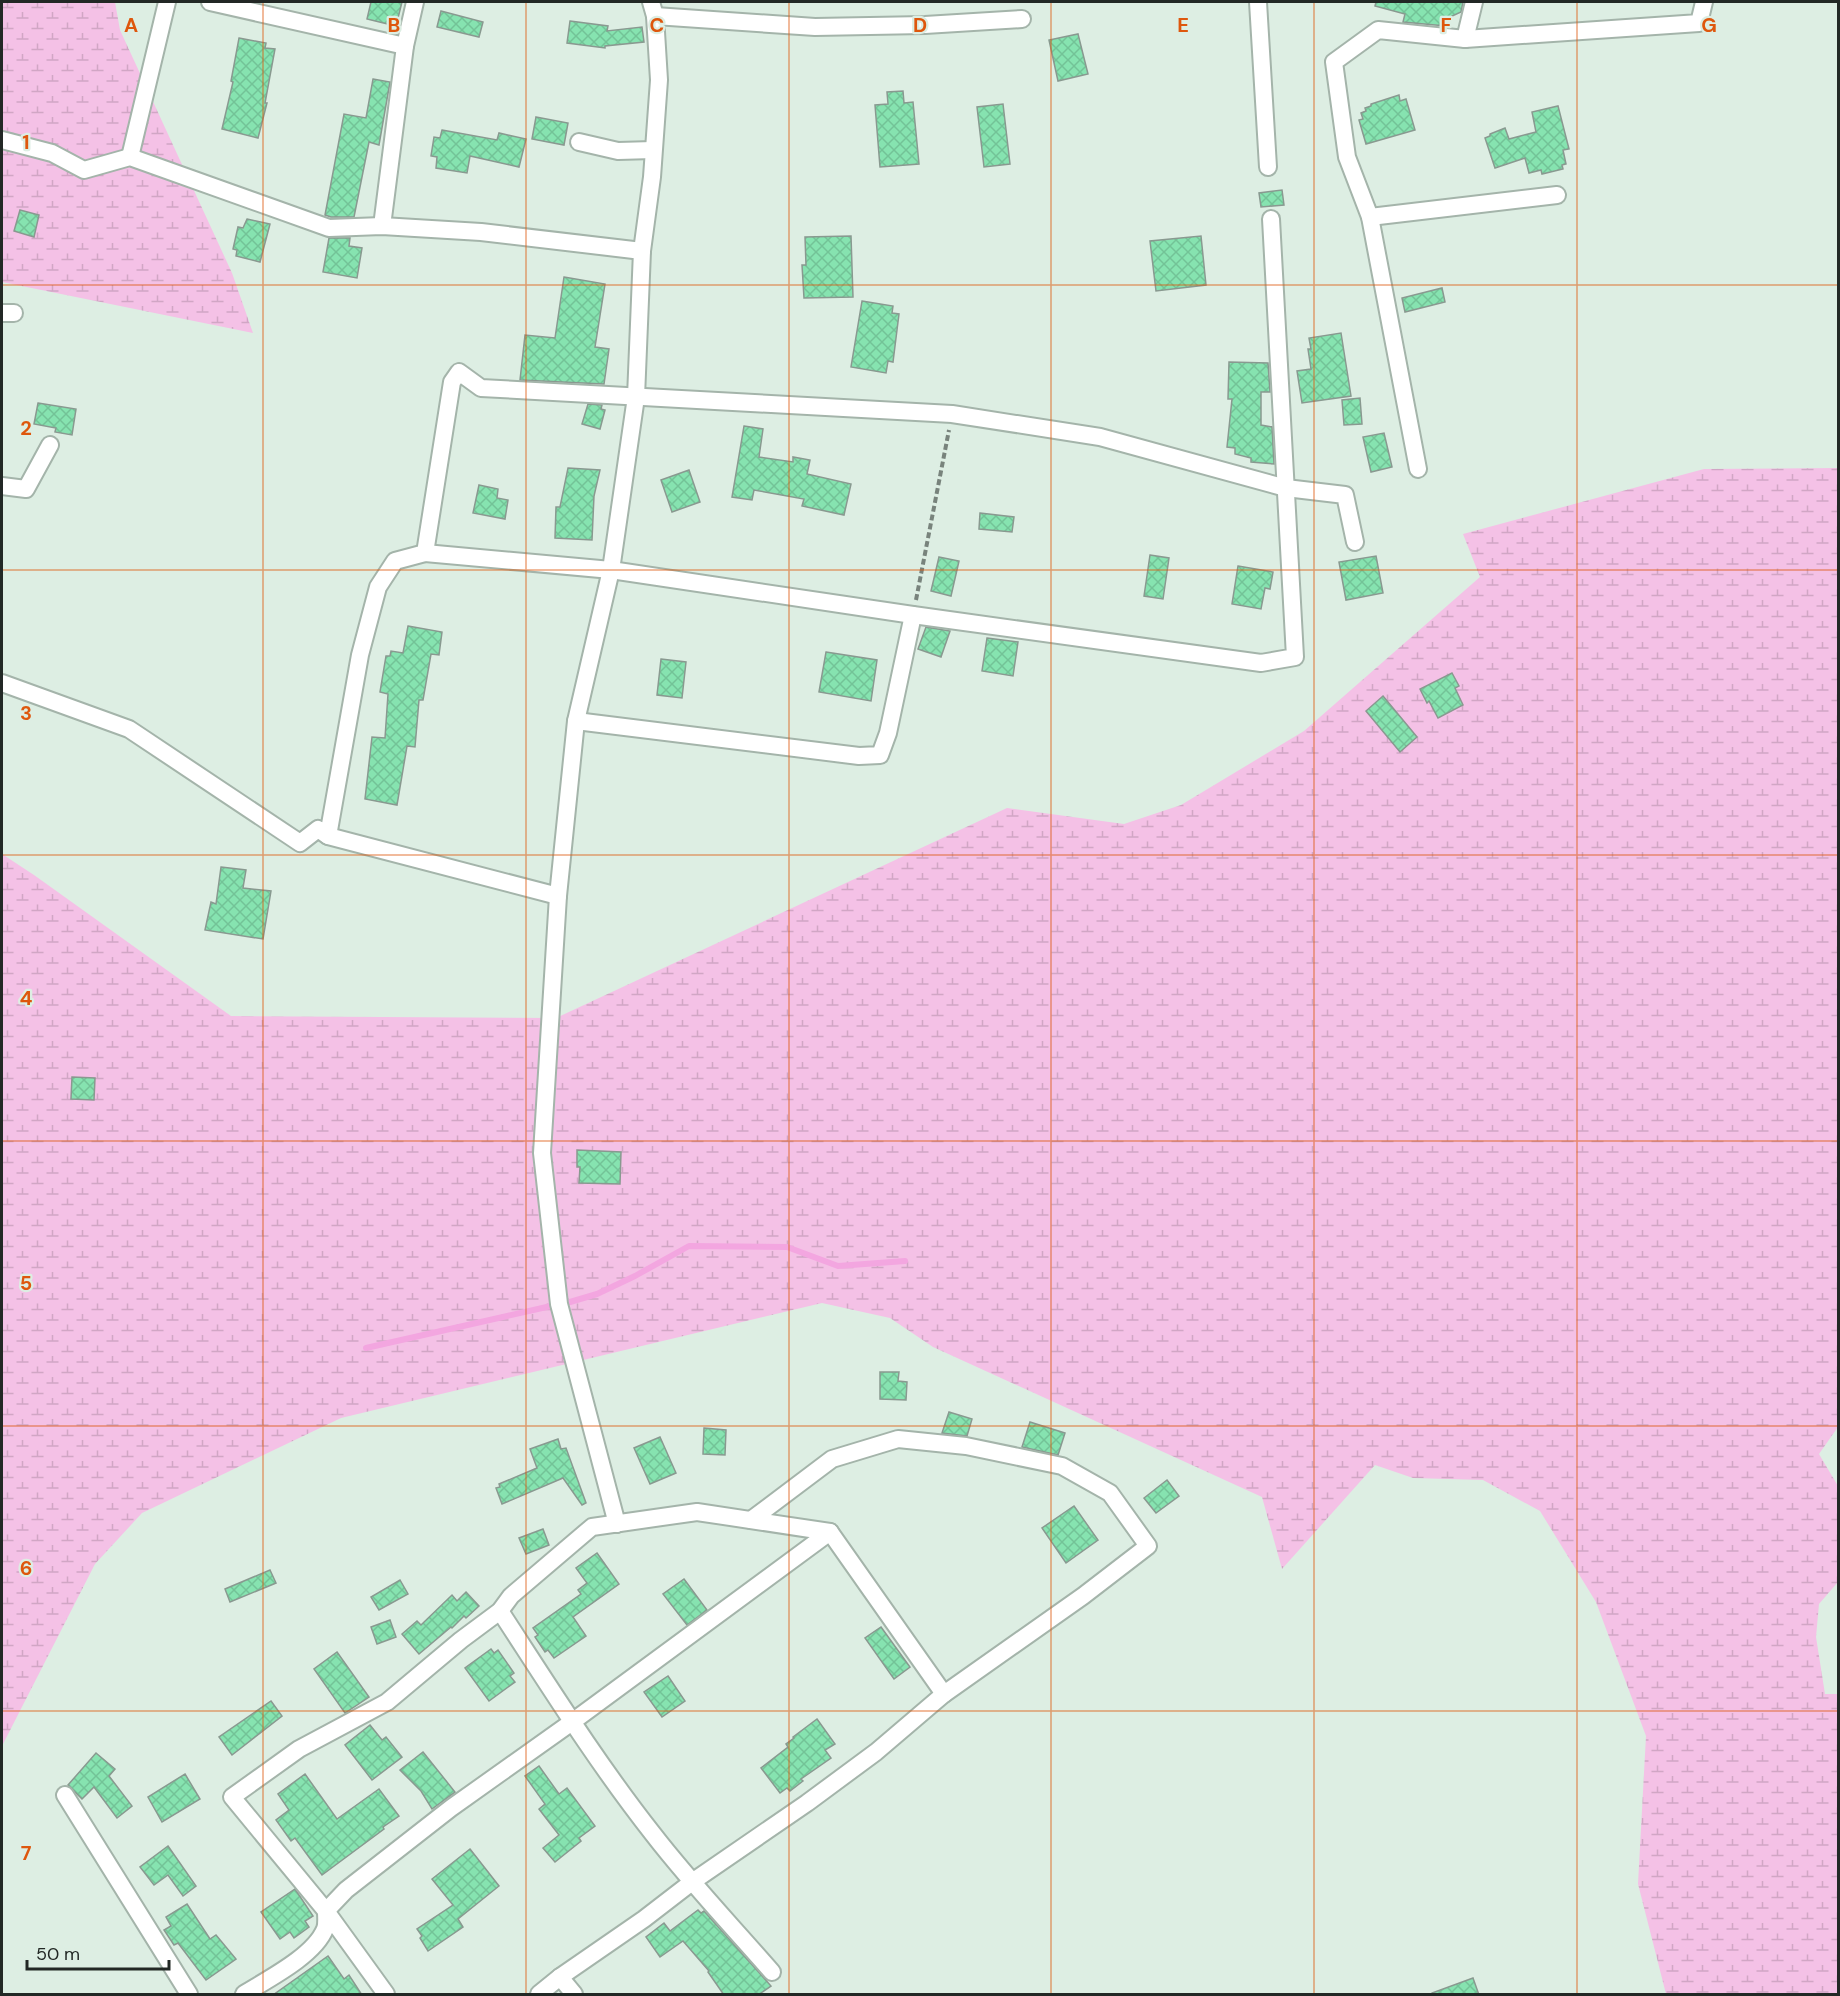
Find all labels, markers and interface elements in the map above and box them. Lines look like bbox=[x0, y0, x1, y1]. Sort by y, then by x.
text: A bbox=[124, 12, 138, 38]
text: B bbox=[388, 12, 400, 38]
text: C bbox=[650, 12, 664, 38]
text: D bbox=[913, 12, 927, 38]
text: E bbox=[1177, 12, 1189, 38]
text: F bbox=[1440, 12, 1452, 38]
text: G bbox=[1701, 12, 1717, 38]
text: 1 bbox=[22, 129, 30, 155]
text: 2 bbox=[20, 415, 32, 441]
text: 3 bbox=[20, 700, 32, 726]
text: 4 bbox=[20, 985, 33, 1011]
text: 5 bbox=[20, 1270, 32, 1296]
text: 6 bbox=[20, 1555, 32, 1581]
text: 7 bbox=[21, 1840, 32, 1866]
scale bar bbox=[27, 1933, 170, 1971]
text: 50 m bbox=[36, 1942, 80, 1966]

